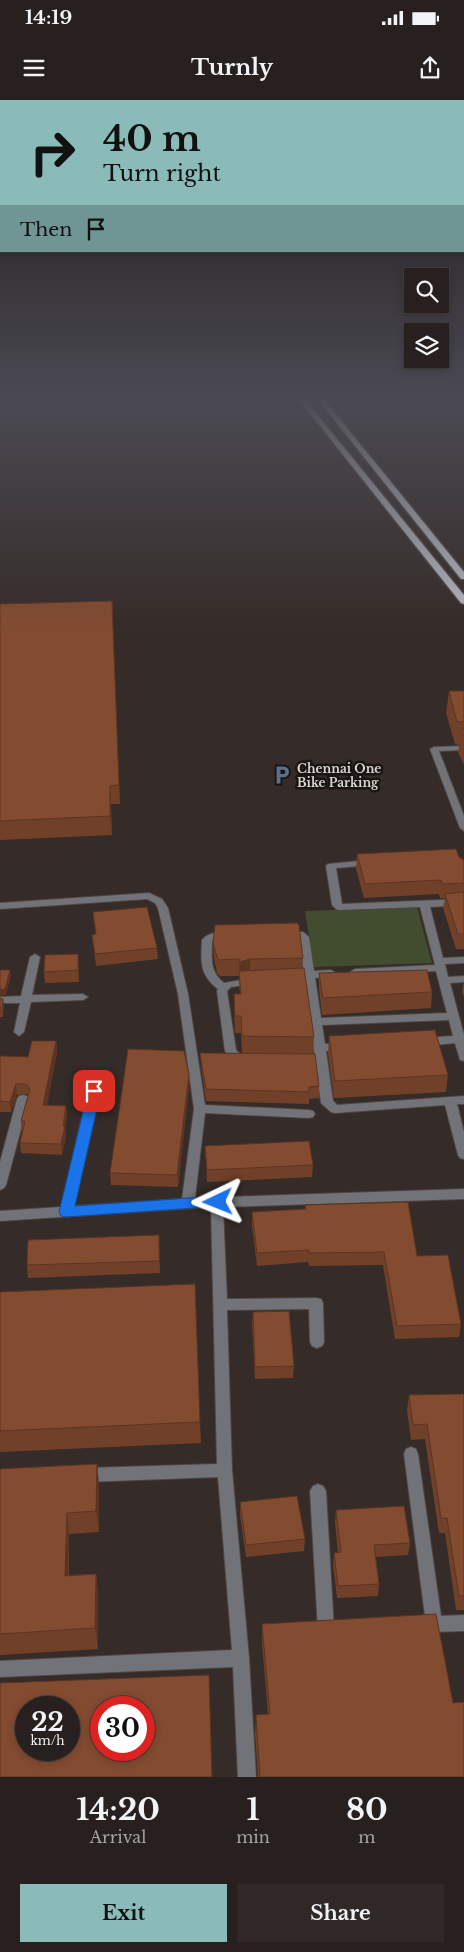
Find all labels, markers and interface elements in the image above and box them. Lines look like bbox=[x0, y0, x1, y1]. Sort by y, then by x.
text: 14:19 bbox=[25, 6, 72, 29]
icon: menu bbox=[20, 54, 48, 82]
text: Turnly bbox=[191, 54, 273, 81]
icon: share bbox=[416, 54, 444, 82]
text: 40 m bbox=[103, 117, 201, 160]
icon: right bbox=[20, 120, 85, 185]
text: Turn right bbox=[103, 160, 221, 187]
icon: arrive bbox=[82, 215, 110, 243]
text: Then bbox=[20, 218, 72, 241]
map controls bbox=[404, 268, 449, 368]
button: search bbox=[404, 268, 449, 313]
button: layers bbox=[404, 323, 449, 368]
place label: Chennai One Bike Parking bbox=[297, 761, 381, 790]
parking icon: Chennai One Bike Parking bbox=[271, 764, 293, 786]
pin bbox=[73, 1070, 115, 1112]
icon: arrive bbox=[80, 1077, 108, 1105]
position arrow bbox=[191, 1175, 243, 1227]
speed limit sign: 30 bbox=[90, 1696, 155, 1761]
text: 22 bbox=[31, 1707, 64, 1738]
text: km/h bbox=[30, 1733, 65, 1748]
text: 14:20 bbox=[76, 1791, 160, 1828]
text: 1 bbox=[246, 1791, 260, 1828]
text: 80 bbox=[346, 1791, 388, 1828]
text: Arrival bbox=[90, 1827, 146, 1847]
text: min bbox=[236, 1827, 270, 1847]
text: m bbox=[358, 1827, 376, 1847]
button: Exit bbox=[20, 1884, 227, 1942]
button: Share bbox=[237, 1884, 444, 1942]

